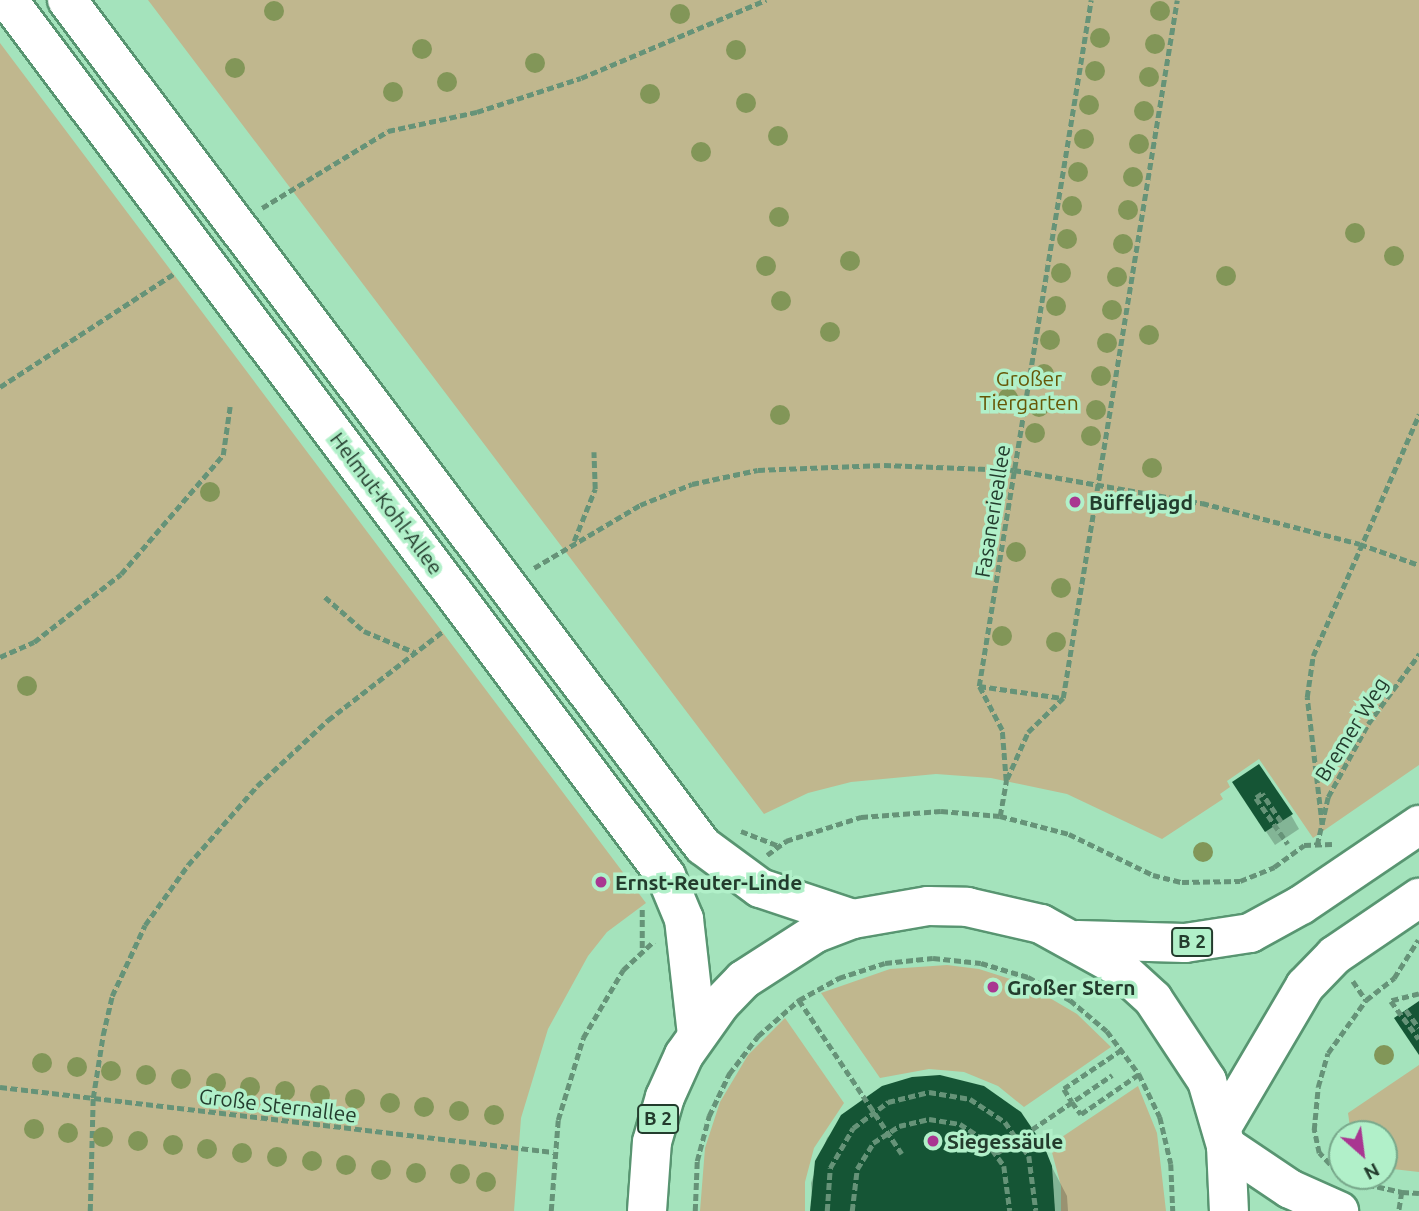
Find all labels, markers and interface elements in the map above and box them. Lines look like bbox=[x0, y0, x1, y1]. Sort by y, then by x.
park label: Großer Tiergarten bbox=[979, 365, 1079, 415]
street label: Helmut-Kohl-Allee bbox=[325, 427, 449, 579]
street label: Fasanerieallee bbox=[969, 443, 1015, 579]
place label: Büffeljagd bbox=[1089, 489, 1193, 515]
marker: Büffeljagd bbox=[1067, 494, 1083, 510]
street label: Bremer Weg bbox=[1309, 672, 1393, 786]
place label: Ernst-Reuter-Linde bbox=[615, 869, 802, 895]
marker: Ernst-Reuter-Linde bbox=[593, 874, 609, 890]
road number: B 2 bbox=[1171, 926, 1213, 958]
place label: Großer Stern bbox=[1007, 974, 1136, 1000]
marker: Großer Stern bbox=[985, 979, 1001, 995]
street label: Große Sternallee bbox=[198, 1083, 358, 1127]
road number: B 2 bbox=[637, 1104, 679, 1134]
north arrow bbox=[1328, 1120, 1398, 1190]
place label: Siegessäule bbox=[947, 1128, 1063, 1154]
marker: Siegessäule bbox=[925, 1133, 941, 1149]
text: N bbox=[1360, 1159, 1383, 1185]

